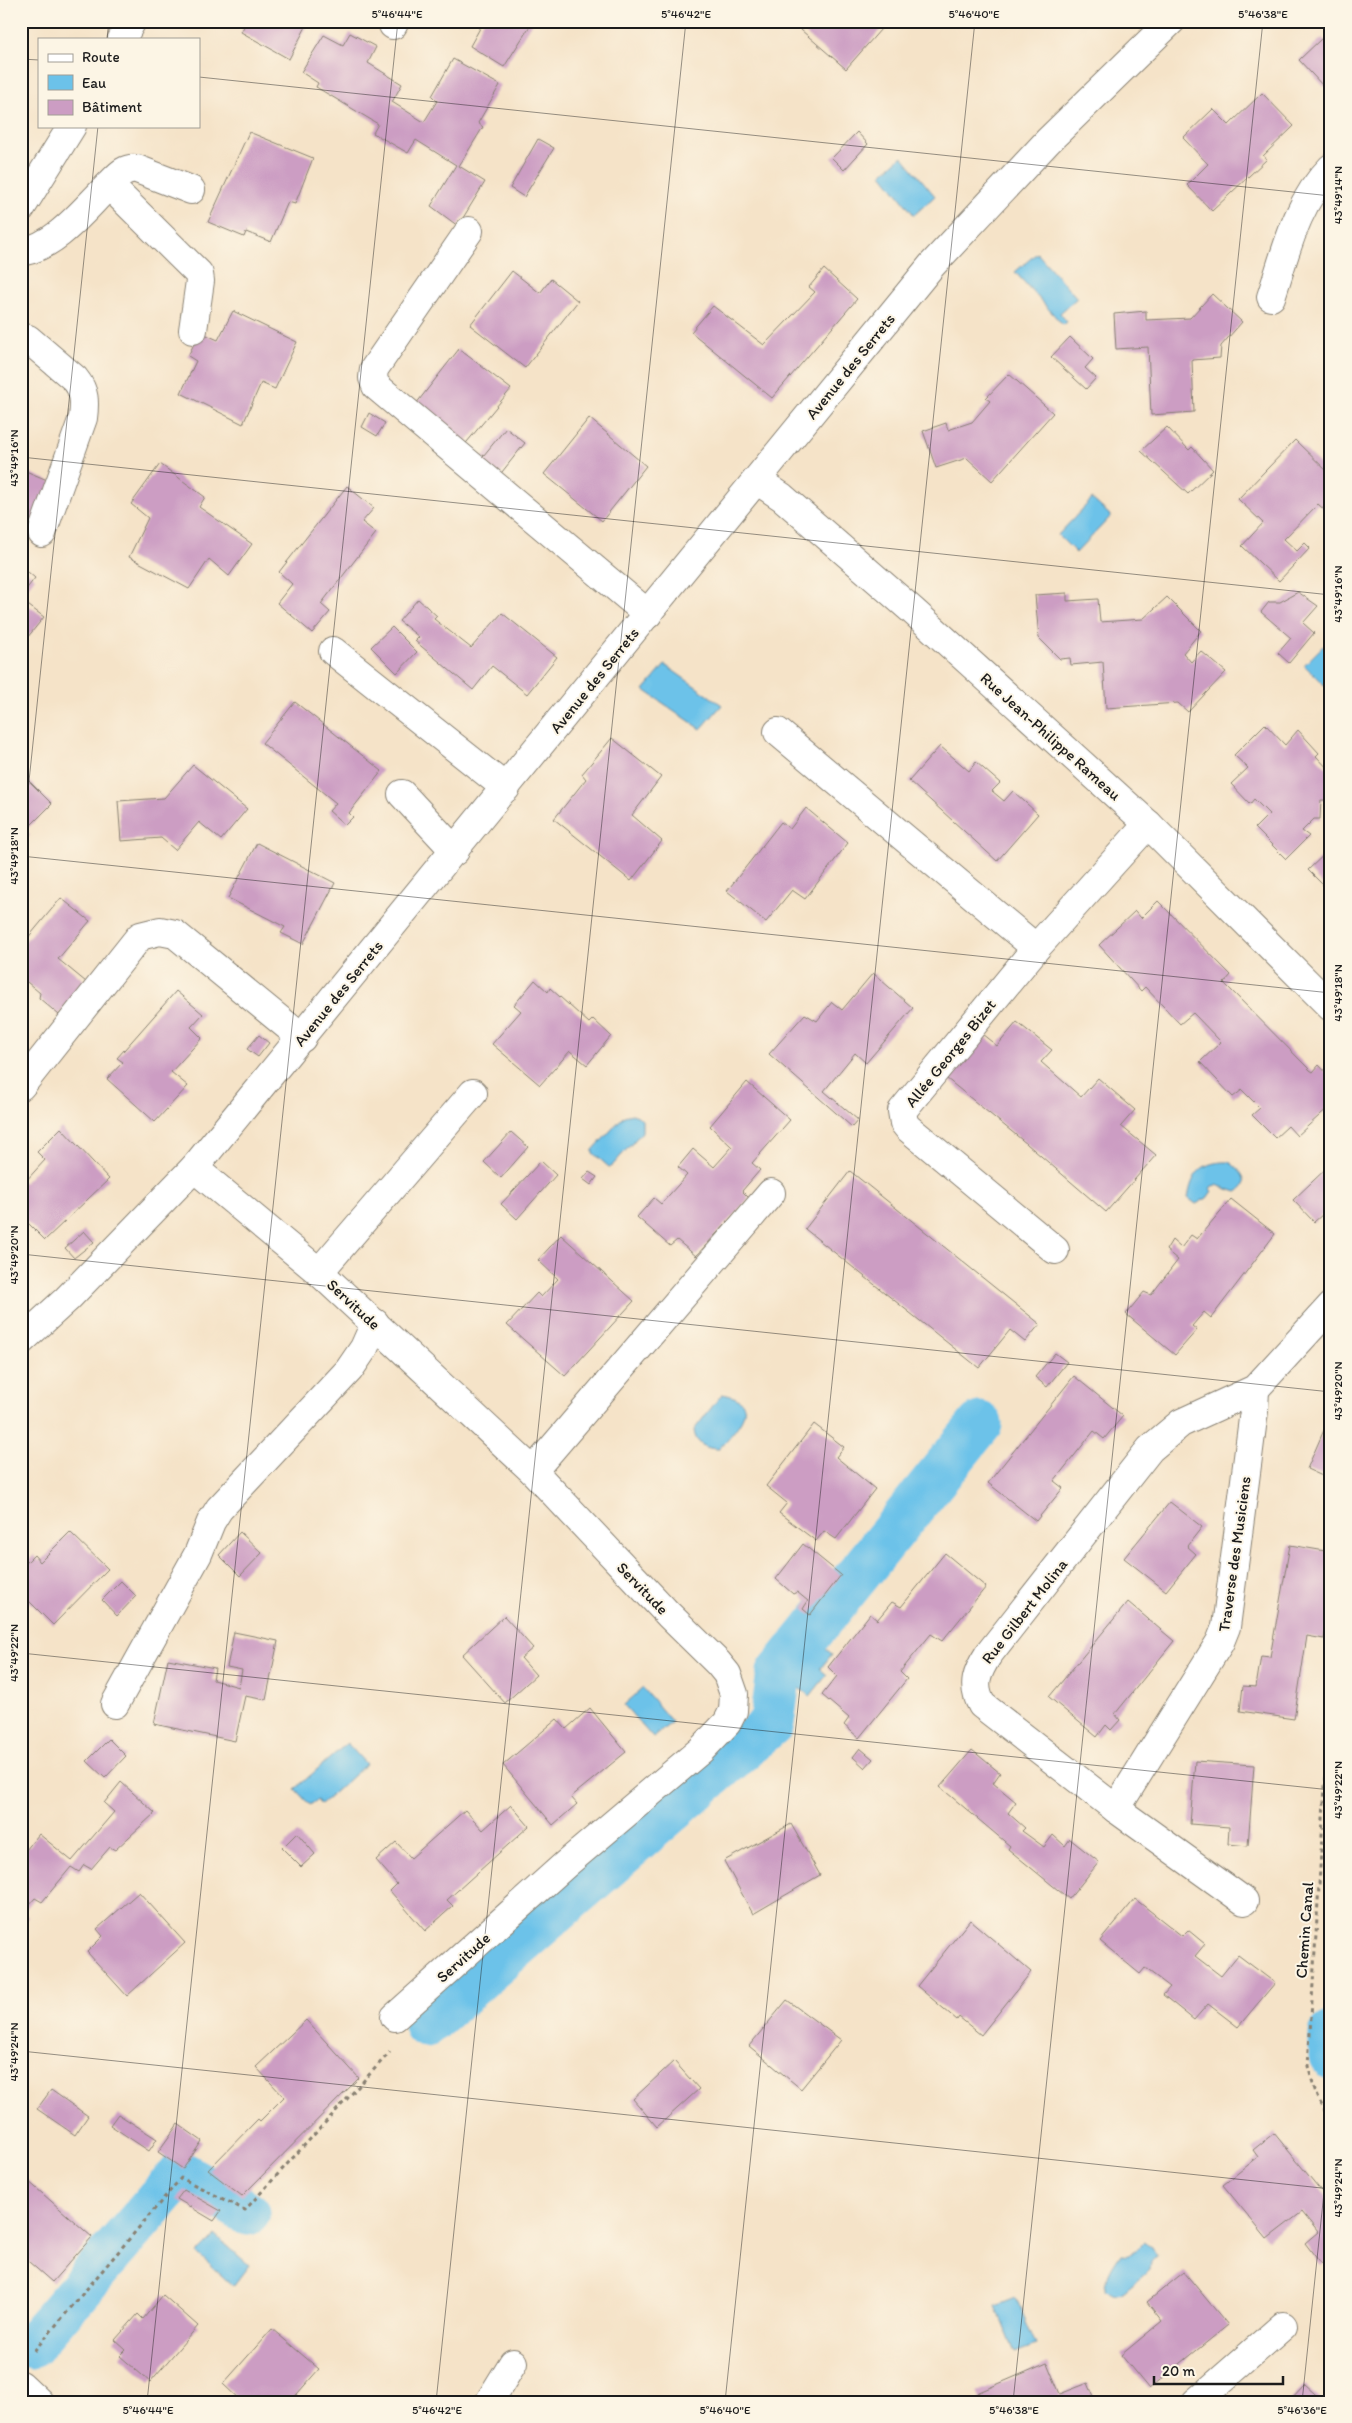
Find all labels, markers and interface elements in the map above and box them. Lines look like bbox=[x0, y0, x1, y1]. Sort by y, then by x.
text: 5°46'44"E bbox=[371, 7, 423, 21]
text: 5°46'42"E bbox=[661, 7, 711, 21]
text: 5°46'40"E bbox=[948, 7, 1000, 21]
text: 5°46'38"E bbox=[1238, 7, 1288, 21]
legend bbox=[38, 38, 200, 128]
text: Route bbox=[82, 48, 120, 66]
text: Eau bbox=[82, 74, 106, 92]
text: Bâtiment bbox=[82, 98, 143, 116]
text: 43°49'14"N bbox=[1331, 166, 1345, 224]
street label: Avenue des Serrets bbox=[802, 310, 899, 423]
text: 43°49'16"N bbox=[7, 429, 21, 487]
text: 43°49'16"N bbox=[1331, 565, 1345, 623]
street label: Avenue des Serrets bbox=[546, 624, 643, 737]
street label: Rue Jean-Philippe Rameau bbox=[977, 668, 1125, 805]
text: 43°49'18"N bbox=[7, 827, 21, 885]
street label: Avenue des Serrets bbox=[290, 937, 387, 1050]
text: 43°49'18"N bbox=[1331, 964, 1345, 1022]
street label: Allée Georges Bizet bbox=[901, 995, 1000, 1111]
text: 43°49'20"N bbox=[7, 1225, 21, 1285]
street label: Servitude bbox=[323, 1275, 384, 1334]
text: 43°49'20"N bbox=[1331, 1361, 1345, 1421]
street label: Traverse des Musiciens bbox=[1214, 1475, 1255, 1633]
street label: Rue Gilbert Molina bbox=[978, 1555, 1072, 1668]
street label: Servitude bbox=[613, 1558, 672, 1619]
text: 43°49'22"N bbox=[7, 1624, 21, 1682]
text: 43°49'22"N bbox=[1331, 1761, 1345, 1819]
street label: Chemin Canal bbox=[1292, 1881, 1317, 1979]
street label: Servitude bbox=[433, 1928, 494, 1986]
text: 43°49'24"N bbox=[7, 2022, 21, 2082]
text: 43°49'24"N bbox=[1331, 2158, 1345, 2218]
scale bar bbox=[1154, 2353, 1283, 2385]
text: 20 m bbox=[1162, 2362, 1196, 2380]
text: 5°46'44"E bbox=[122, 2403, 174, 2417]
text: 5°46'42"E bbox=[412, 2403, 462, 2417]
text: 5°46'40"E bbox=[699, 2403, 751, 2417]
text: 5°46'38"E bbox=[989, 2403, 1039, 2417]
text: 5°46'36"E bbox=[1277, 2403, 1327, 2417]

